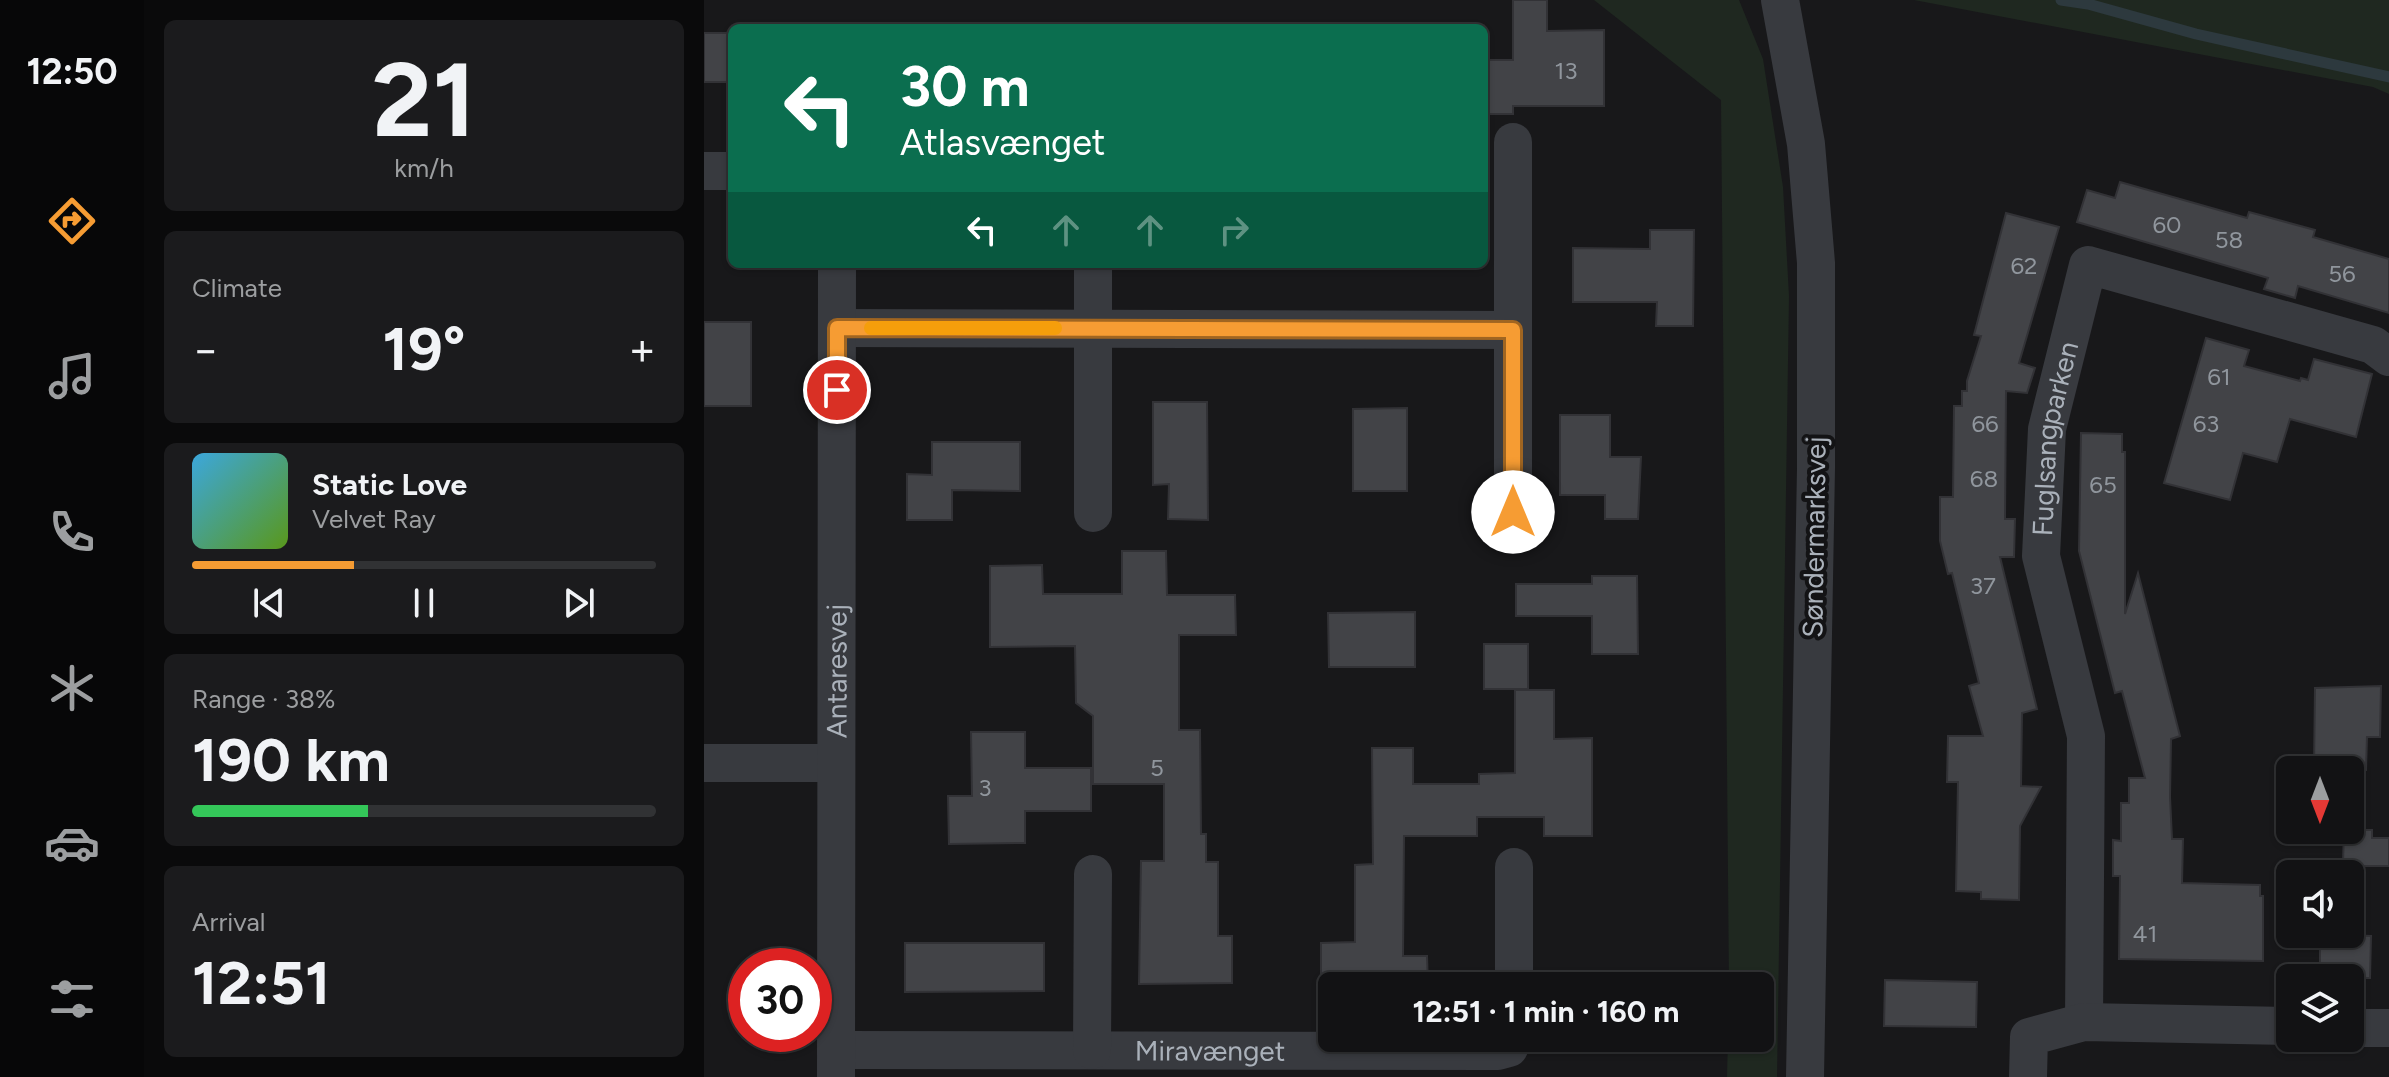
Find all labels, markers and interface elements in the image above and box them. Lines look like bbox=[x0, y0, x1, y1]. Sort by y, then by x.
text: 21 bbox=[372, 37, 476, 162]
text: 12:50 bbox=[26, 50, 118, 93]
text: 30 m bbox=[900, 53, 1030, 120]
icon: left bbox=[768, 56, 872, 160]
house number: 13 bbox=[1555, 56, 1577, 85]
text: Atlasvænget bbox=[900, 121, 1105, 164]
text: km/h bbox=[394, 152, 454, 184]
icon: directions bbox=[44, 193, 100, 249]
icon: left bbox=[960, 208, 1004, 252]
icon: ahead bbox=[1044, 208, 1088, 252]
icon: ahead bbox=[1128, 208, 1172, 252]
icon: right bbox=[1212, 208, 1256, 252]
house number: 60 bbox=[2153, 210, 2181, 239]
house number: 58 bbox=[2215, 225, 2243, 254]
house number: 62 bbox=[2011, 251, 2038, 280]
house number: 56 bbox=[2328, 259, 2356, 288]
text: Climate bbox=[192, 272, 282, 304]
text: 19° bbox=[383, 313, 465, 385]
text: − bbox=[192, 323, 219, 376]
text: + bbox=[629, 323, 656, 376]
street label: Fuglsangparken bbox=[2025, 338, 2085, 537]
icon: music bbox=[44, 348, 100, 404]
pin bbox=[803, 356, 871, 424]
house number: 61 bbox=[2207, 362, 2231, 391]
icon: arrive bbox=[815, 368, 859, 412]
house number: 66 bbox=[1971, 409, 1999, 438]
house number: 63 bbox=[2193, 409, 2219, 438]
street label: Søndermarksvej bbox=[1795, 436, 1833, 638]
house number: 68 bbox=[1970, 464, 1998, 493]
text: Static Love bbox=[312, 466, 467, 503]
position arrow bbox=[1471, 470, 1555, 554]
house number: 65 bbox=[2089, 470, 2117, 499]
text: Velvet Ray bbox=[312, 503, 436, 535]
icon: phone bbox=[44, 504, 100, 560]
house number: 37 bbox=[1970, 571, 1996, 600]
icon: previous bbox=[247, 581, 291, 625]
icon: pause bbox=[402, 581, 446, 625]
icon: next bbox=[557, 581, 601, 625]
street label: Antaresvej bbox=[819, 604, 854, 738]
icon: climate bbox=[44, 660, 100, 716]
text: Range · 38% bbox=[192, 683, 336, 715]
text: 190 km bbox=[192, 724, 390, 796]
house number: 5 bbox=[1150, 753, 1164, 782]
north arrow bbox=[2276, 756, 2364, 844]
map controls bbox=[2276, 756, 2364, 1052]
house number: 3 bbox=[978, 773, 992, 802]
icon: car bbox=[44, 815, 100, 871]
button: sound bbox=[2276, 860, 2364, 948]
text: Arrival bbox=[192, 906, 265, 938]
house number: 41 bbox=[2133, 919, 2157, 948]
text: 12:51 bbox=[192, 947, 330, 1019]
speed limit sign: 30 bbox=[728, 948, 832, 1052]
button: layers bbox=[2276, 964, 2364, 1052]
icon: filters bbox=[44, 971, 100, 1027]
text: 12:51 · 1 min · 160 m bbox=[1413, 993, 1679, 1030]
street label: Miravænget bbox=[1135, 1033, 1285, 1068]

